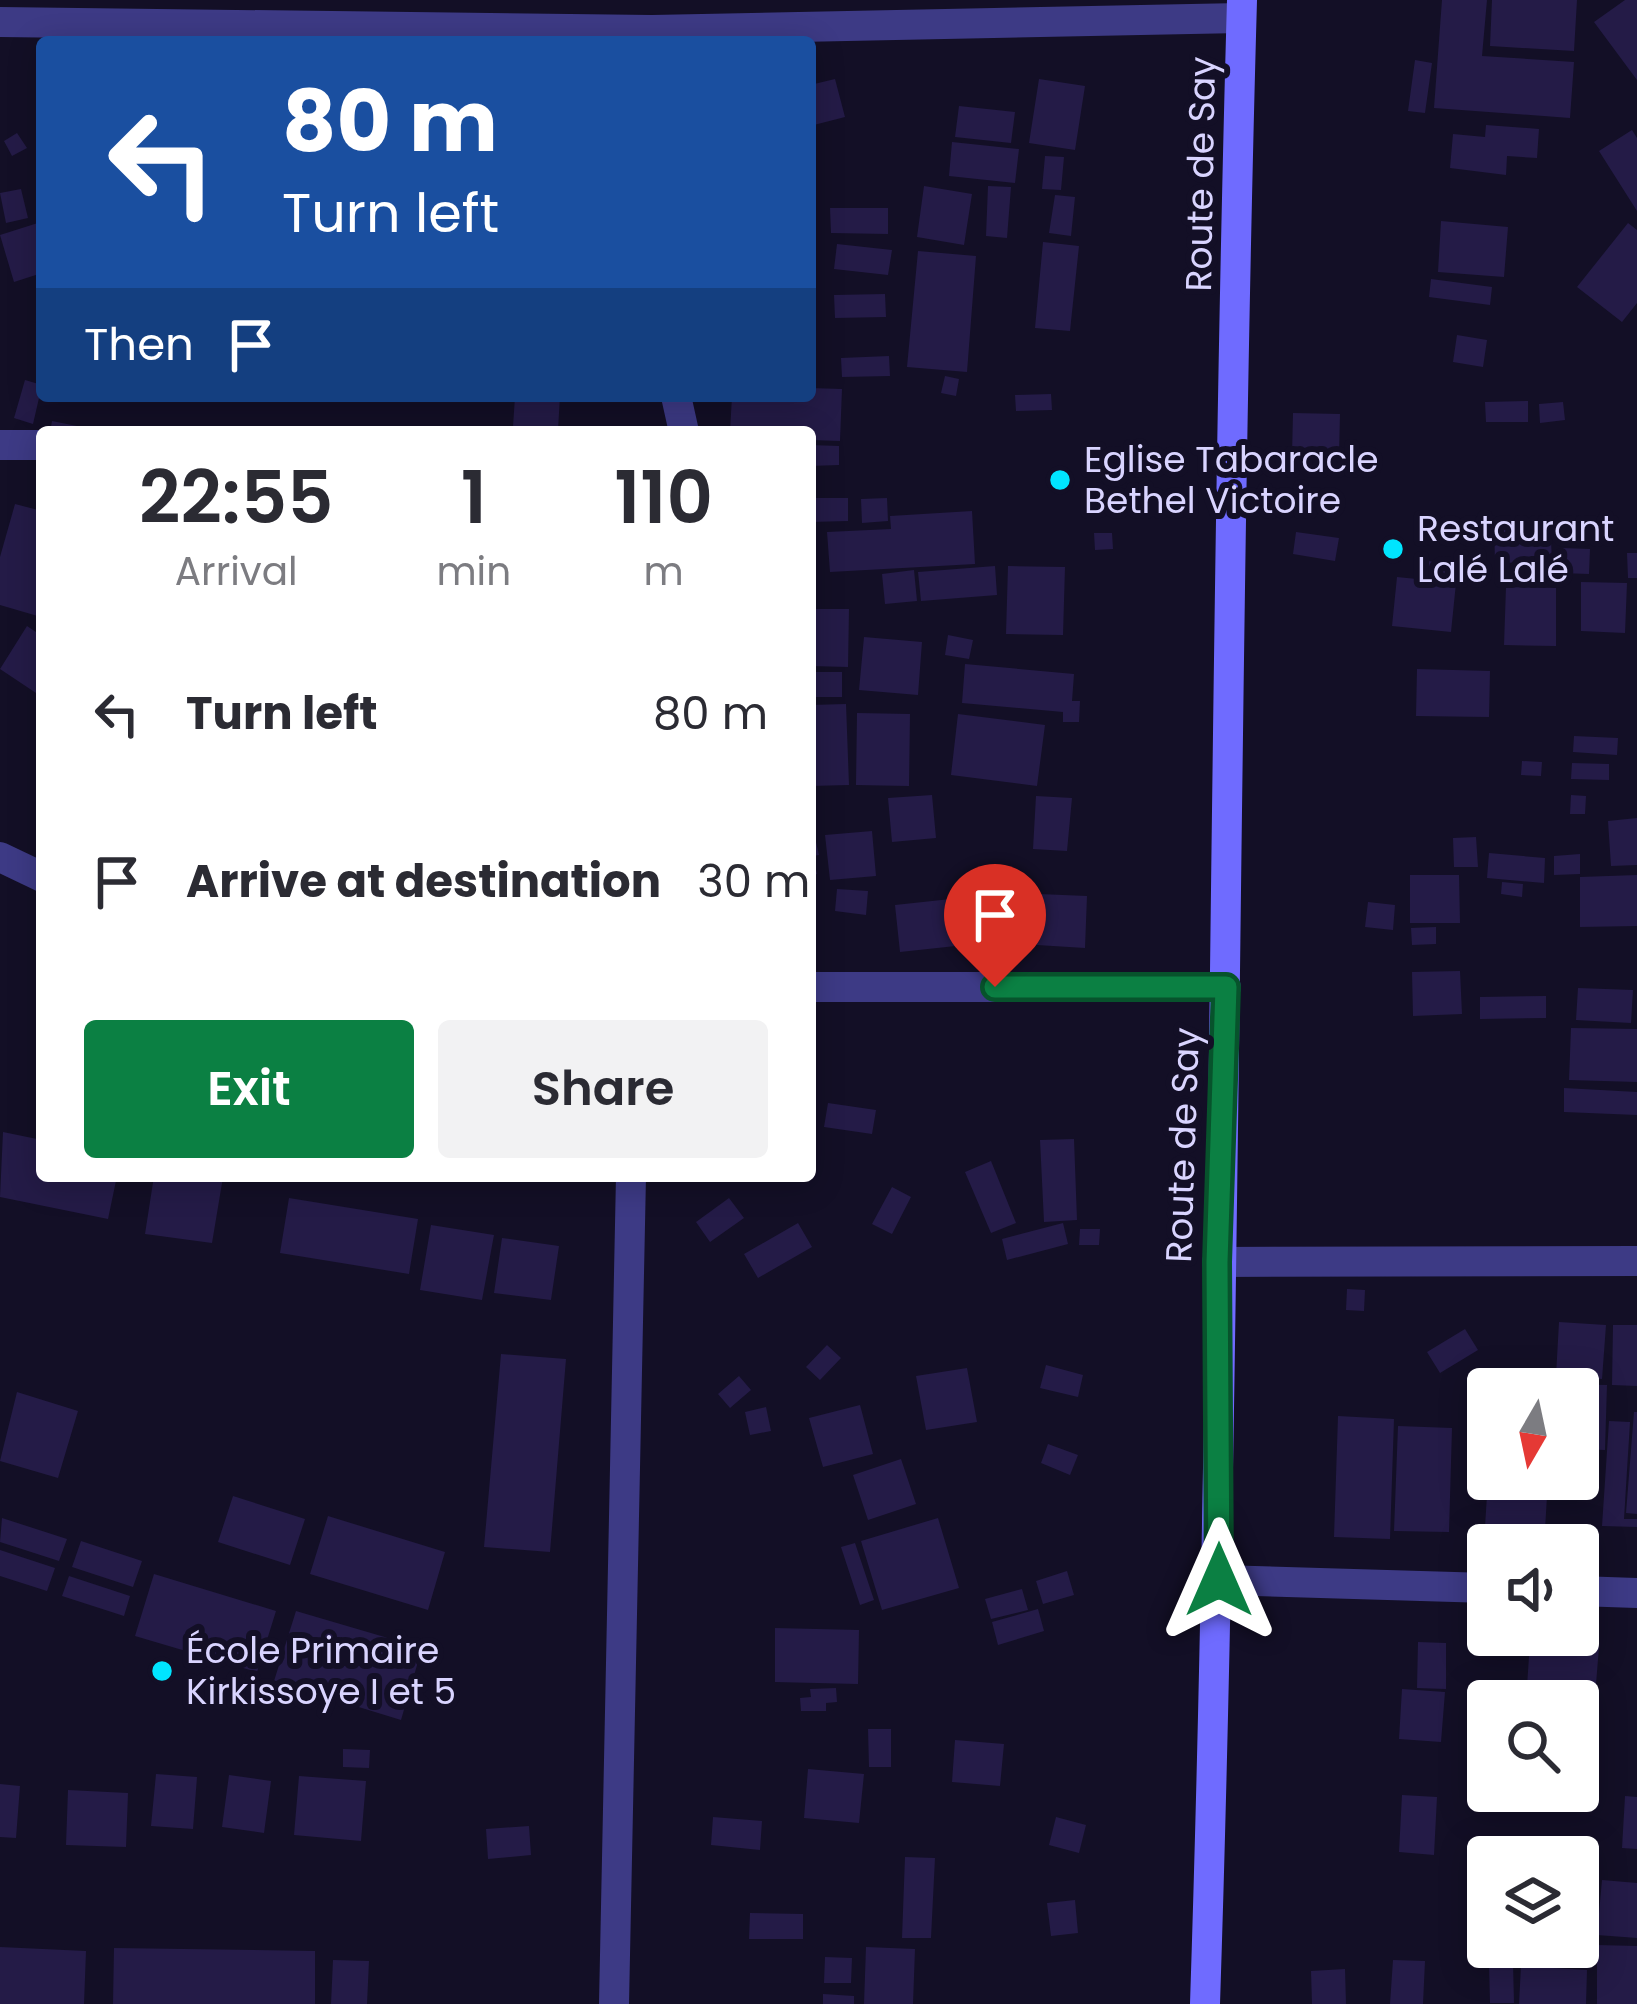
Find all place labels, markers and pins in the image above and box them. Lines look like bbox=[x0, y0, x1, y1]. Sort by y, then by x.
place label: Eglise Tabaracle Bethel Victoire bbox=[1084, 434, 1379, 526]
marker: Eglise Tabaracle Bethel Victoire bbox=[1047, 467, 1073, 493]
place label: Restaurant Lalé Lalé bbox=[1417, 503, 1614, 595]
marker: Restaurant Lalé Lalé bbox=[1380, 536, 1406, 562]
pin bbox=[944, 864, 1046, 987]
place label: École Primaire Kirkissoye I et 5 bbox=[186, 1625, 456, 1717]
marker: École Primaire Kirkissoye I et 5 bbox=[149, 1658, 175, 1684]

